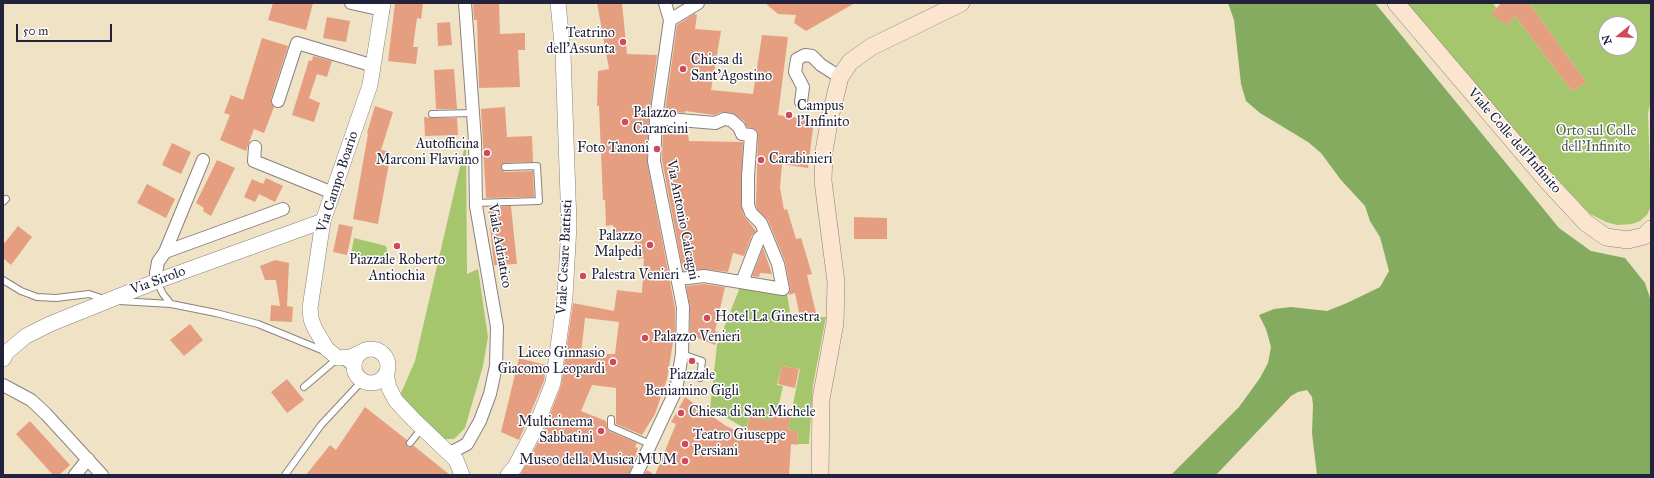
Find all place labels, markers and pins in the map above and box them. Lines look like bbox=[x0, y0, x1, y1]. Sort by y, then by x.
place label: Teatrino dell'Assunta bbox=[546, 26, 615, 58]
marker: Teatrino dell'Assunta bbox=[618, 37, 628, 47]
place label: Chiesa di Sant'Agostino bbox=[691, 53, 772, 86]
marker: Chiesa di Sant'Agostino bbox=[678, 64, 688, 74]
place label: Campus l'Infinito bbox=[797, 99, 849, 132]
place label: Palazzo Carancini bbox=[633, 106, 688, 138]
marker: Campus l'Infinito bbox=[784, 110, 794, 120]
marker: Palazzo Carancini bbox=[620, 117, 630, 127]
place label: Autofficina Marconi Flaviano bbox=[376, 137, 479, 170]
place label: Foto Tanoni bbox=[577, 141, 649, 157]
marker: Foto Tanoni bbox=[652, 144, 662, 154]
marker: Autofficina Marconi Flaviano bbox=[482, 148, 492, 158]
place label: Carabinieri bbox=[769, 152, 833, 168]
marker: Carabinieri bbox=[756, 155, 766, 165]
place label: Palazzo Malpedi bbox=[594, 229, 642, 262]
marker: Palazzo Malpedi bbox=[645, 240, 655, 250]
marker: Piazzale Roberto Antiochia bbox=[392, 241, 402, 251]
place label: Piazzale Roberto Antiochia bbox=[349, 253, 445, 286]
place label: Palestra Venieri bbox=[591, 268, 679, 284]
marker: Palestra Venieri bbox=[578, 271, 588, 281]
place label: Hotel La Ginestra bbox=[715, 310, 820, 326]
marker: Hotel La Ginestra bbox=[702, 313, 712, 323]
place label: Palazzo Venieri bbox=[653, 330, 740, 346]
marker: Palazzo Venieri bbox=[640, 333, 650, 343]
place label: Liceo Ginnasio Giacomo Leopardi bbox=[498, 346, 605, 378]
marker: Piazzale Beniamino Gigli bbox=[687, 356, 697, 366]
marker: Liceo Ginnasio Giacomo Leopardi bbox=[608, 357, 618, 367]
place label: Piazzale Beniamino Gigli bbox=[645, 368, 739, 400]
place label: Chiesa di San Michele bbox=[689, 405, 816, 421]
marker: Chiesa di San Michele bbox=[676, 408, 686, 418]
place label: Multicinema Sabbatini bbox=[518, 415, 593, 448]
marker: Multicinema Sabbatini bbox=[596, 426, 606, 436]
place label: Teatro Giuseppe Persiani bbox=[693, 428, 786, 460]
marker: Teatro Giuseppe Persiani bbox=[680, 439, 690, 449]
place label: Museo della Musica MUM bbox=[519, 453, 677, 469]
marker: Museo della Musica MUM bbox=[680, 456, 690, 466]

